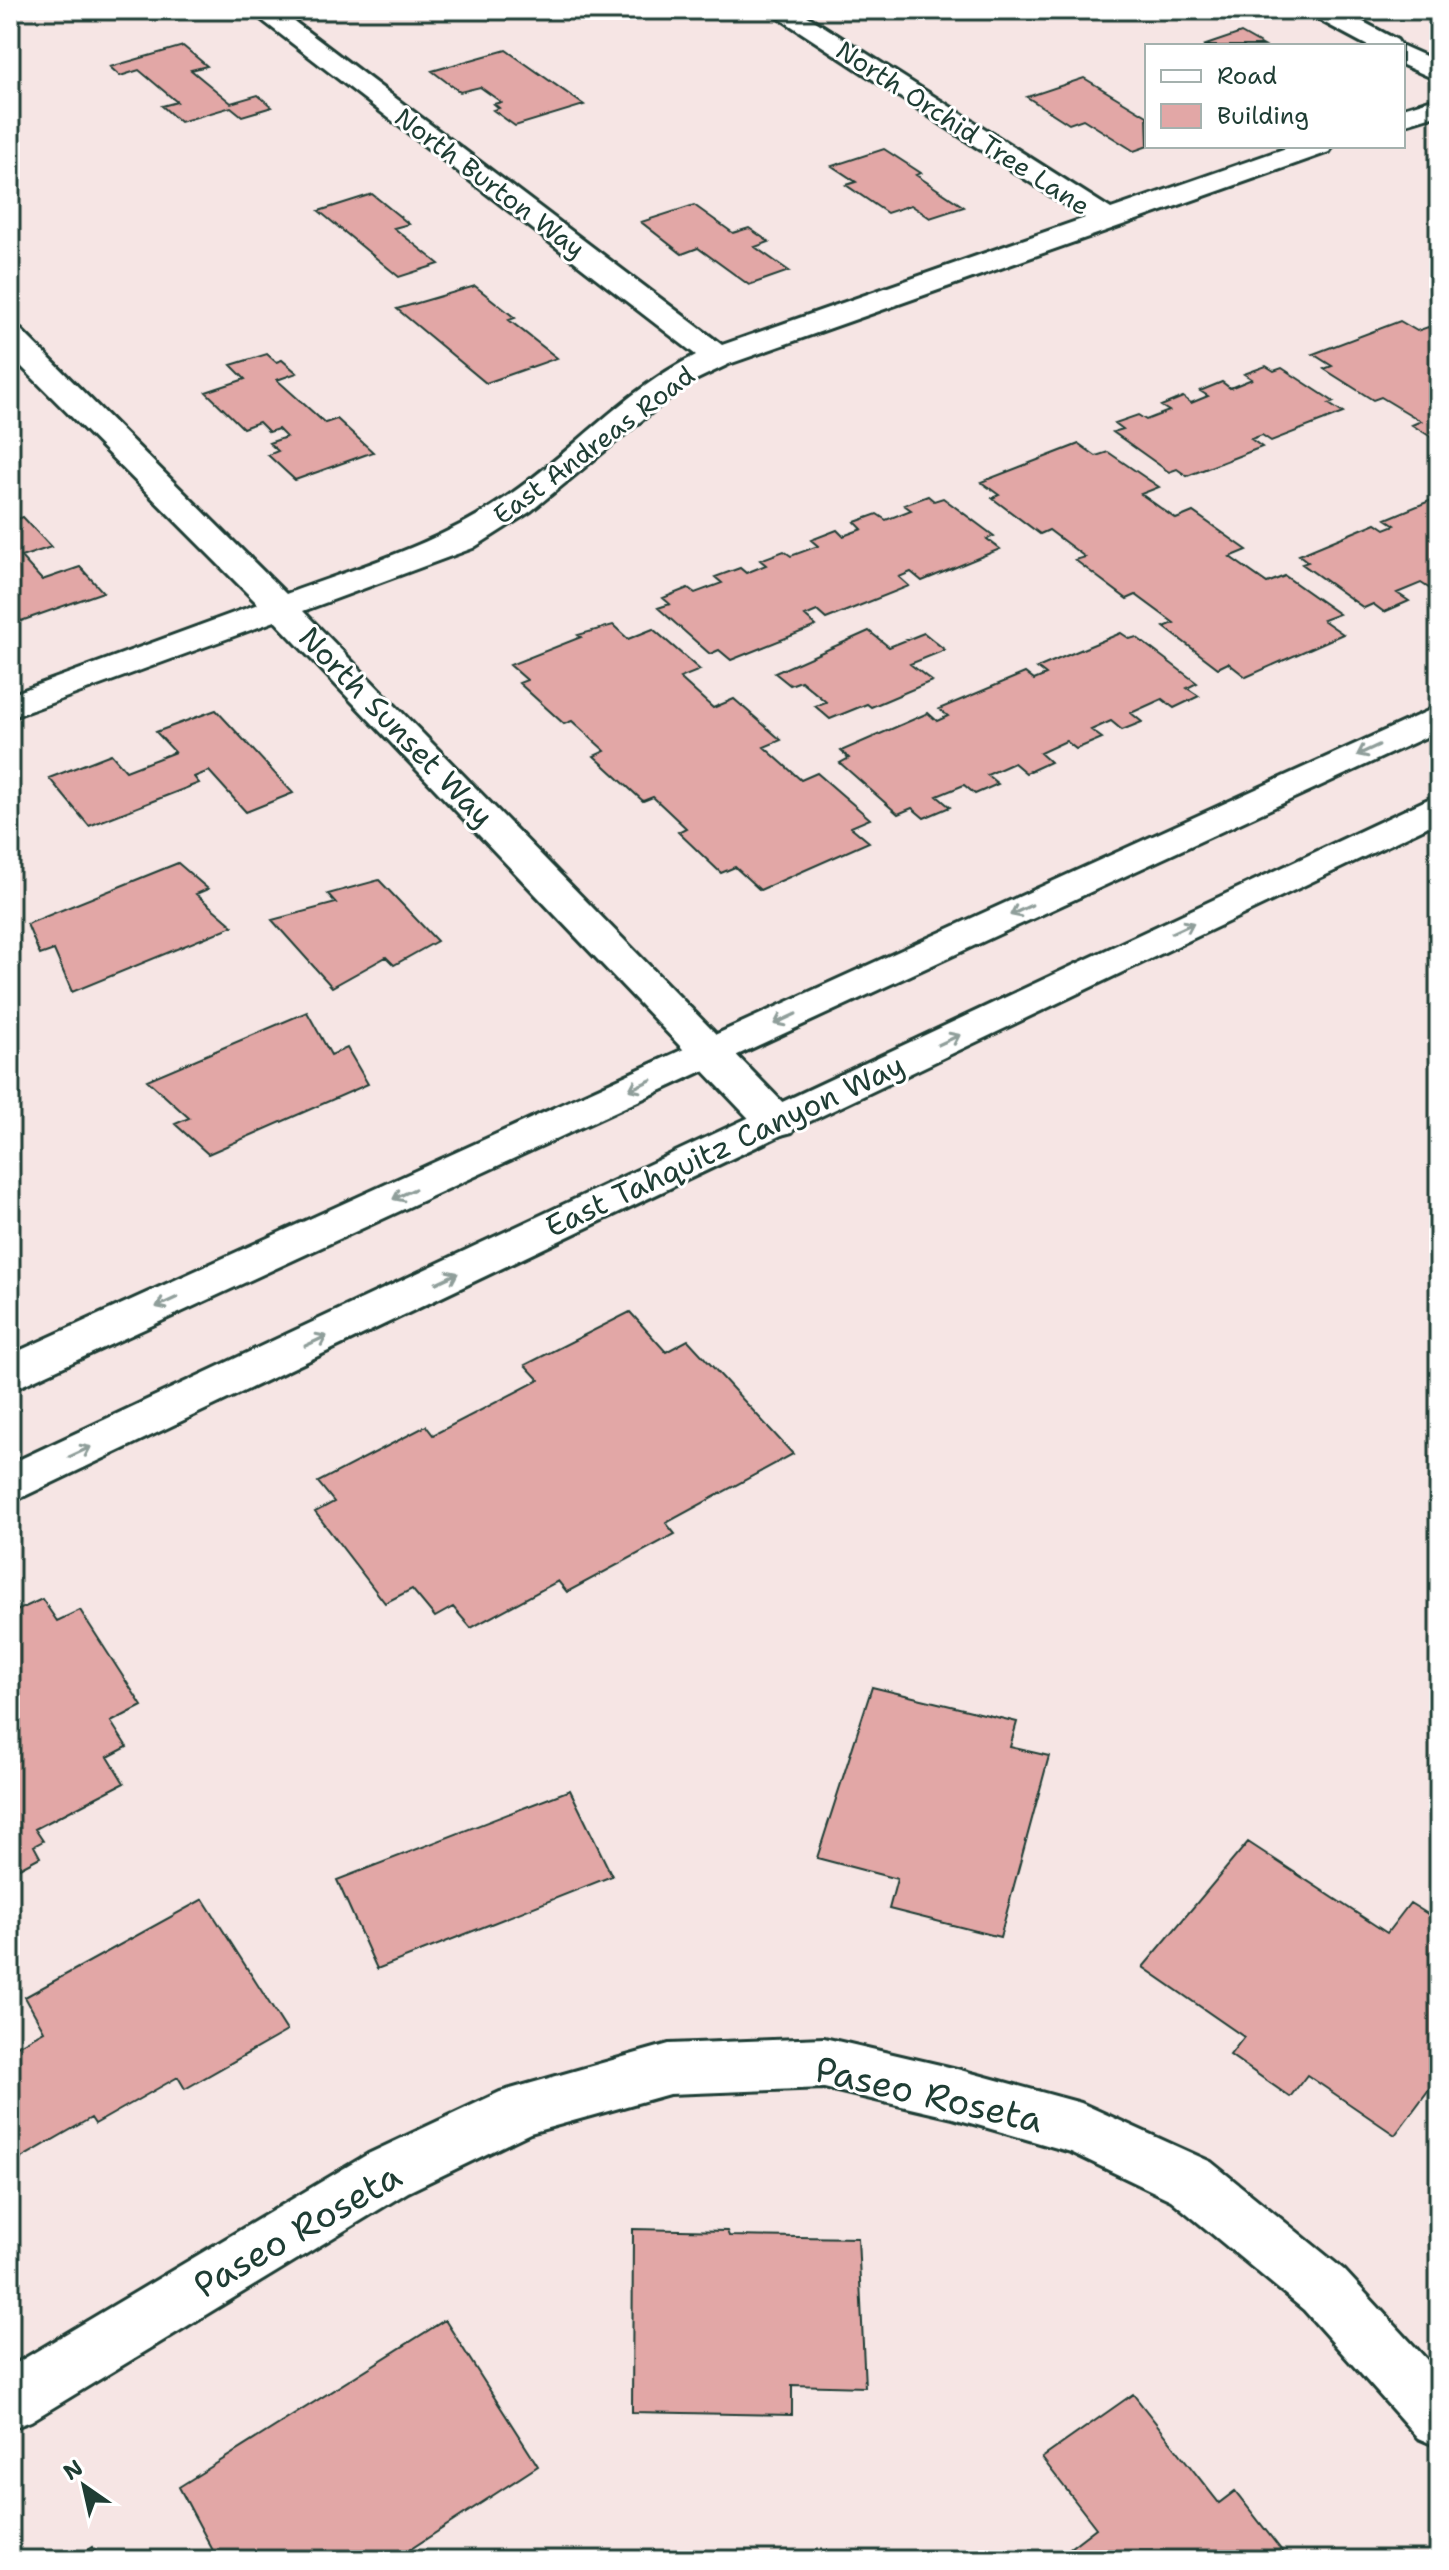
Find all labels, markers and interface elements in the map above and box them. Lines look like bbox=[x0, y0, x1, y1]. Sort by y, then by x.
street label: North Orchid Tree Lane bbox=[830, 32, 1097, 223]
legend bbox=[1145, 44, 1405, 148]
text: Road bbox=[1217, 60, 1277, 92]
street label: North Burton Way bbox=[388, 100, 593, 266]
text: Building bbox=[1217, 100, 1309, 132]
street label: East Andreas Road bbox=[486, 357, 702, 532]
street label: North Sunset Way bbox=[290, 617, 503, 836]
one-way arrow bbox=[1356, 743, 1380, 758]
one-way arrow bbox=[1009, 903, 1033, 918]
one-way arrow bbox=[1171, 920, 1195, 935]
one-way arrow bbox=[773, 1012, 797, 1027]
one-way arrow bbox=[936, 1032, 960, 1047]
street label: East Tahquitz Canyon Way bbox=[539, 1044, 911, 1247]
one-way arrow bbox=[628, 1078, 652, 1093]
one-way arrow bbox=[392, 1187, 416, 1202]
one-way arrow bbox=[435, 1270, 459, 1285]
one-way arrow bbox=[155, 1295, 179, 1310]
one-way arrow bbox=[303, 1333, 327, 1348]
one-way arrow bbox=[68, 1444, 92, 1459]
street label: Paseo Roseta bbox=[810, 2044, 1048, 2144]
street label: Paseo Roseta bbox=[184, 2151, 410, 2310]
north arrow bbox=[44, 2446, 124, 2526]
text: N bbox=[58, 2453, 88, 2487]

